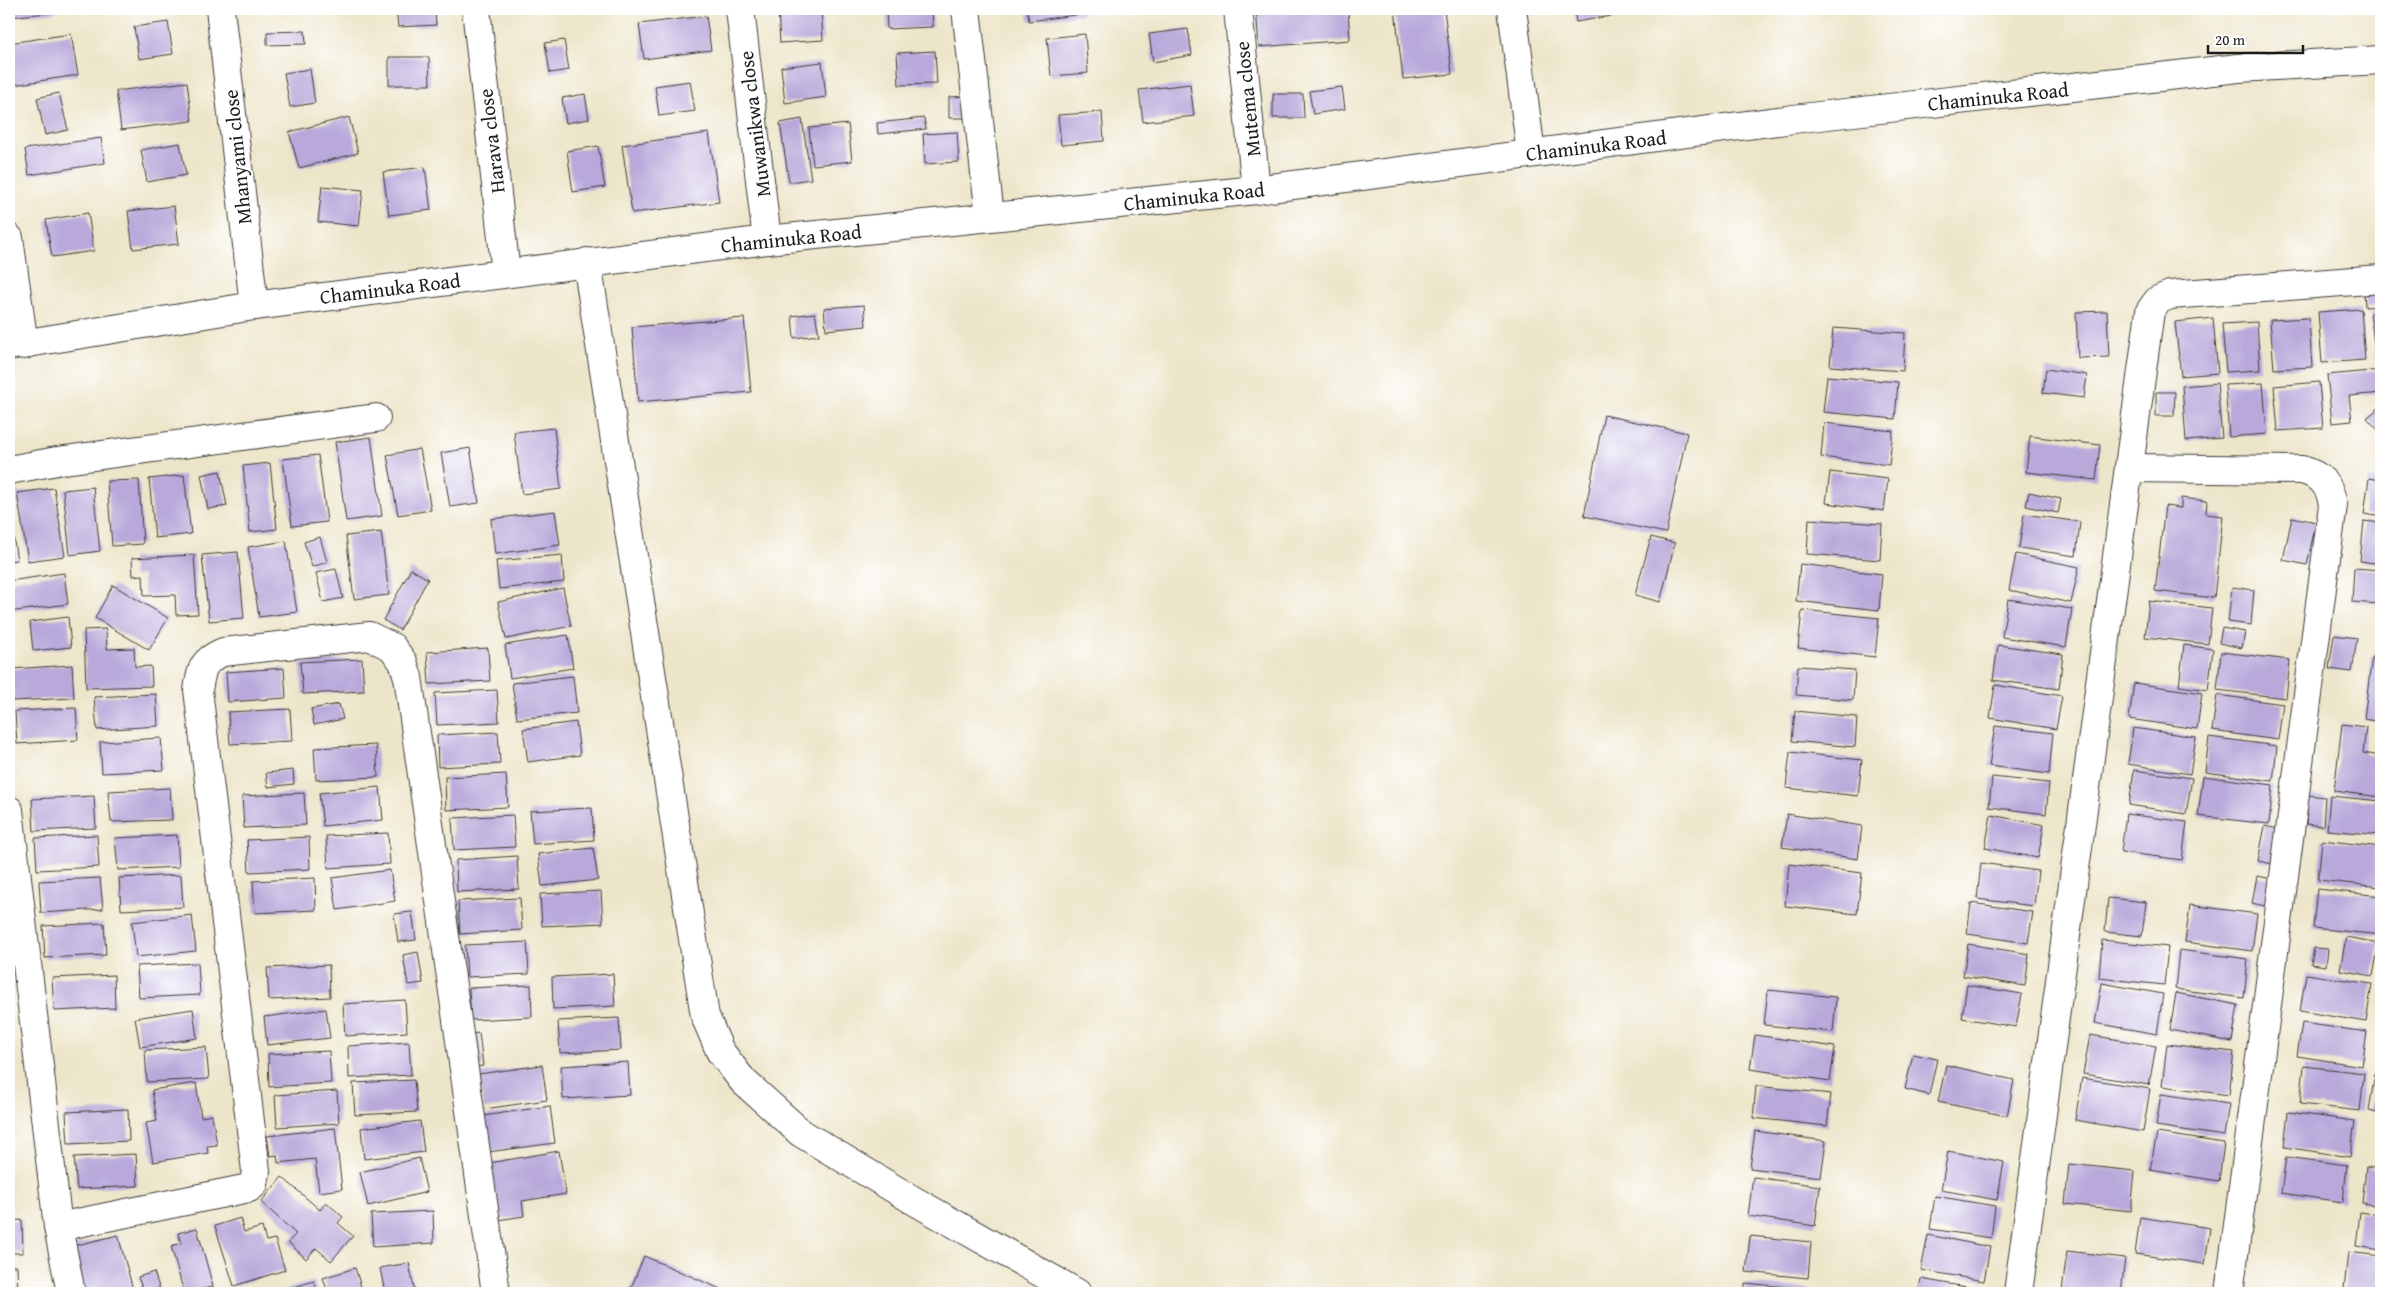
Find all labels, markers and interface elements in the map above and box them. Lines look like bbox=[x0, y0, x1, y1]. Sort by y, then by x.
scale bar bbox=[2208, 22, 2302, 54]
text: 20 m bbox=[2215, 29, 2246, 50]
street label: Mutema close bbox=[1227, 40, 1267, 158]
street label: Muwanikwa close bbox=[731, 49, 777, 199]
street label: Chaminuka Road bbox=[1926, 74, 2070, 118]
street label: Harava close bbox=[470, 87, 512, 195]
street label: Mhanyami close bbox=[215, 88, 259, 226]
street label: Chaminuka Road bbox=[1524, 122, 1668, 168]
street label: Chaminuka Road bbox=[1122, 174, 1266, 218]
street label: Chaminuka Road bbox=[719, 216, 863, 260]
street label: Chaminuka Road bbox=[318, 265, 462, 311]

